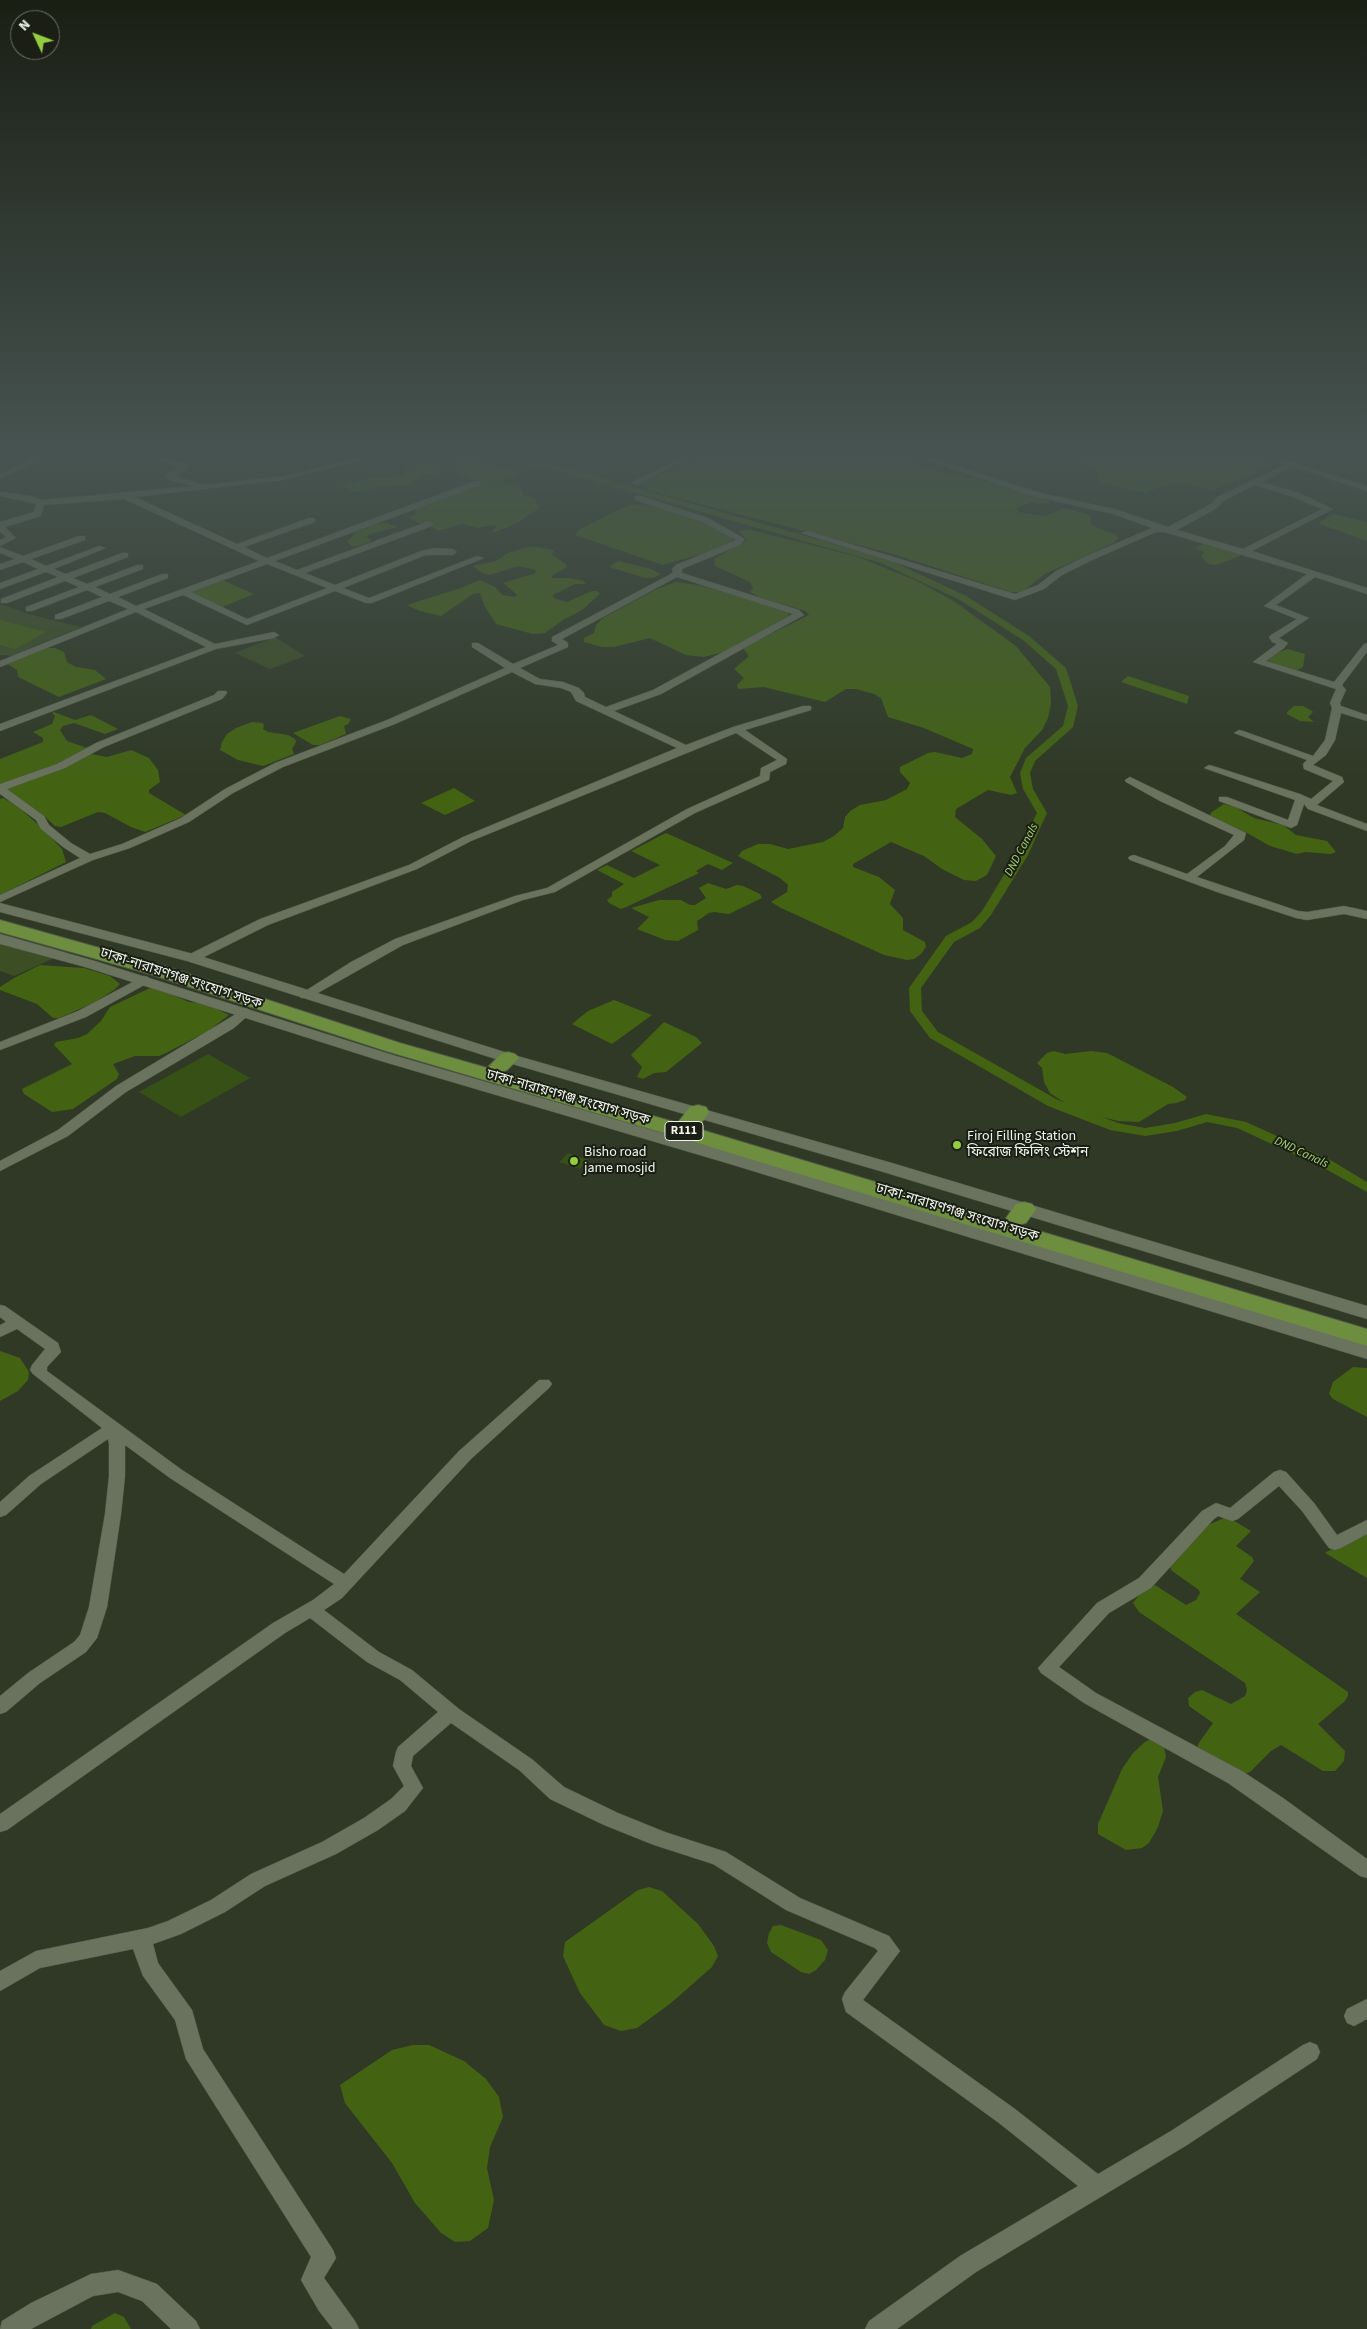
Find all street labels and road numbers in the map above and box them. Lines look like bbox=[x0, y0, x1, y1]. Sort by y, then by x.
street label: ঢাকা-নারায়ণগঞ্জ সংযোগ সড়ক bbox=[98, 945, 264, 1013]
street label: ঢাকা-নারায়ণগঞ্জ সংযোগ সড়ক bbox=[484, 1067, 652, 1129]
road number: R111 bbox=[665, 1122, 703, 1140]
street label: ঢাকা-নারায়ণগঞ্জ সংযোগ সড়ক bbox=[874, 1180, 1040, 1246]

